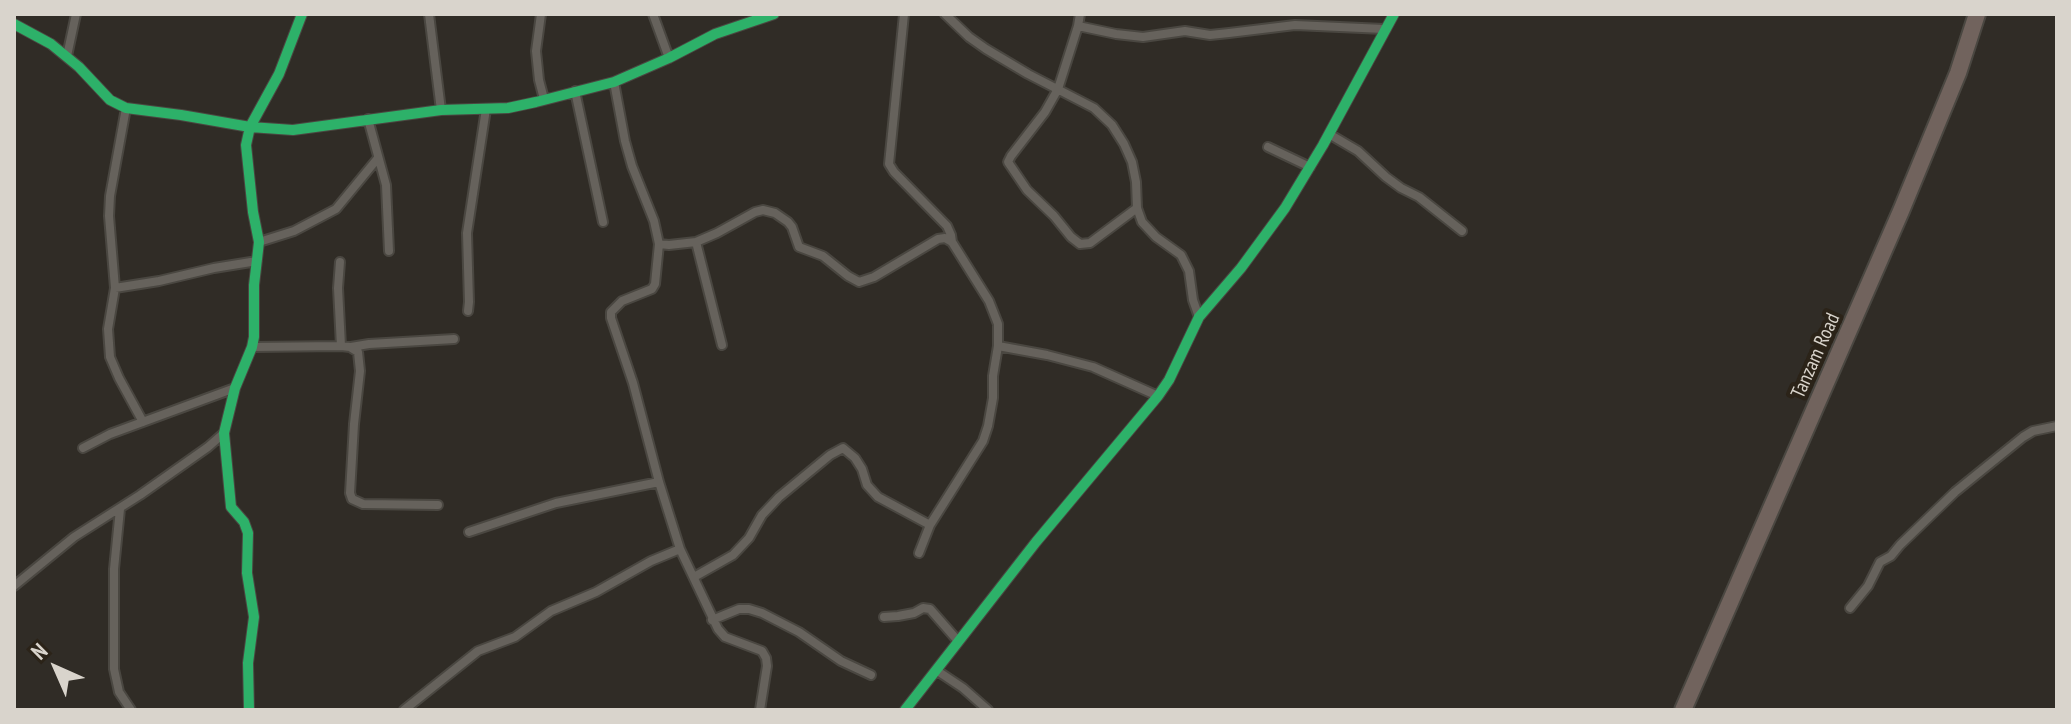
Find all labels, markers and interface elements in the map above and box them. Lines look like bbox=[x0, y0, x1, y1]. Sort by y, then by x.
street label: Tanzam Road bbox=[1787, 310, 1845, 402]
north arrow bbox=[16, 628, 96, 708]
text: N bbox=[25, 637, 53, 665]

